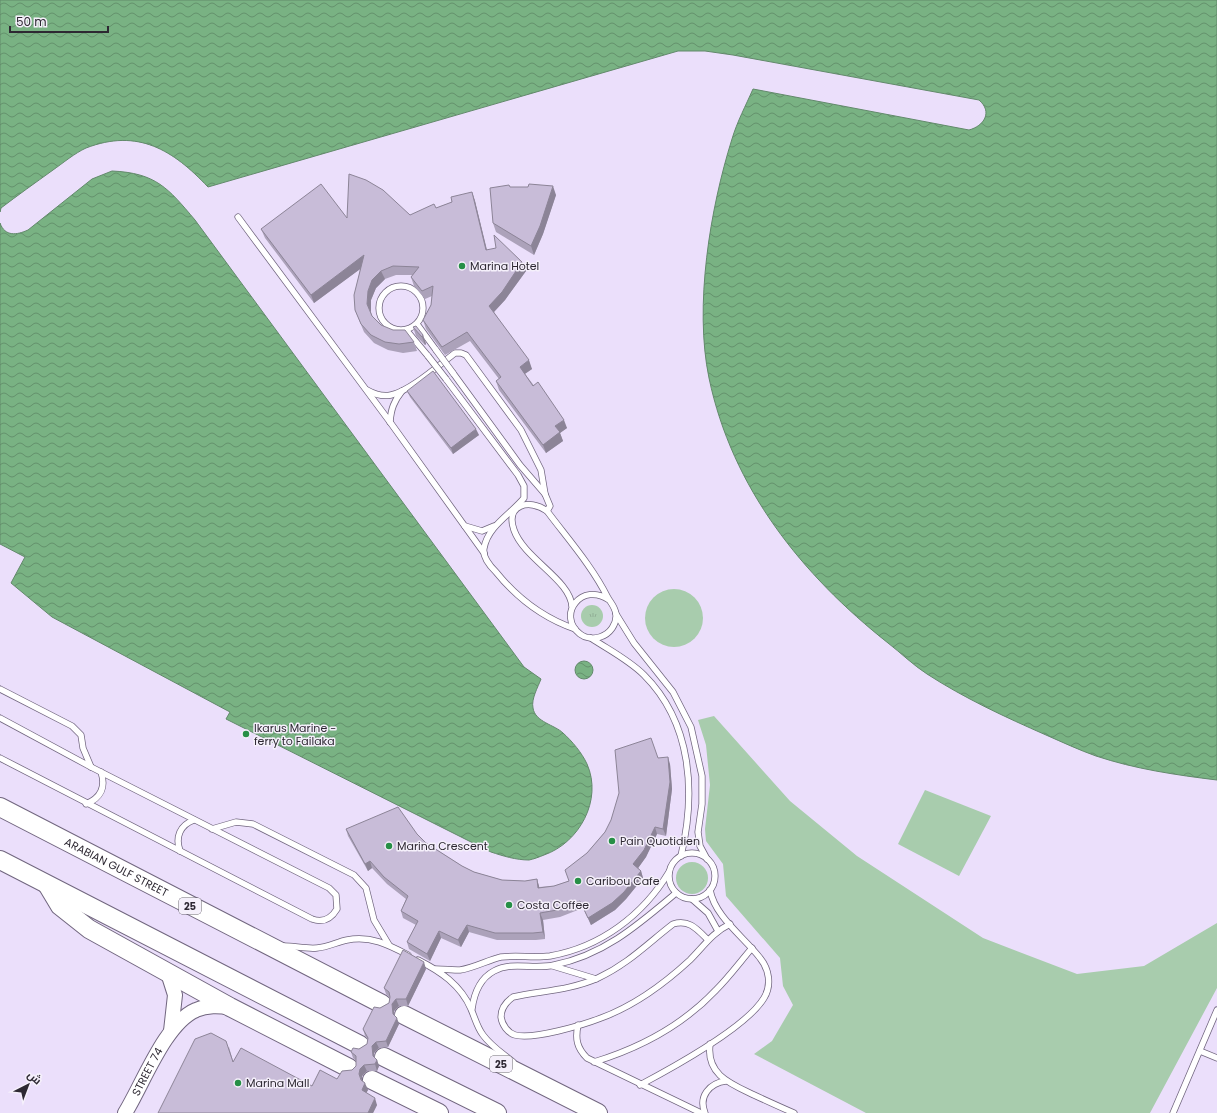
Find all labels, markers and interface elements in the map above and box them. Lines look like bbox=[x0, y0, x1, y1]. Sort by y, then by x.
scale bar bbox=[10, 8, 108, 34]
text: 50 m bbox=[16, 13, 47, 30]
place label: Marina Hotel bbox=[470, 258, 539, 274]
marker: Marina Hotel bbox=[457, 261, 467, 271]
place label: Ikarus Marine - ferry to Failaka bbox=[254, 720, 336, 749]
marker: Ikarus Marine - ferry to Failaka bbox=[241, 729, 251, 739]
place label: Pain Quotidien bbox=[620, 833, 700, 849]
street label: ARABIAN GULF STREET bbox=[62, 834, 171, 900]
marker: Pain Quotidien bbox=[607, 836, 617, 846]
place label: Marina Crescent bbox=[397, 838, 488, 854]
marker: Marina Crescent bbox=[384, 841, 394, 851]
place label: Caribou Cafe bbox=[586, 873, 660, 889]
marker: Caribou Cafe bbox=[573, 876, 583, 886]
place label: Costa Coffee bbox=[517, 897, 589, 913]
road number: 25 bbox=[179, 898, 201, 914]
marker: Costa Coffee bbox=[504, 900, 514, 910]
street label: STREET 74 bbox=[128, 1044, 167, 1099]
road number: 25 bbox=[490, 1056, 512, 1072]
north arrow bbox=[8, 1065, 48, 1105]
text: ش bbox=[24, 1067, 45, 1088]
place label: Marina Mall bbox=[246, 1075, 309, 1091]
marker: Marina Mall bbox=[233, 1078, 243, 1088]

